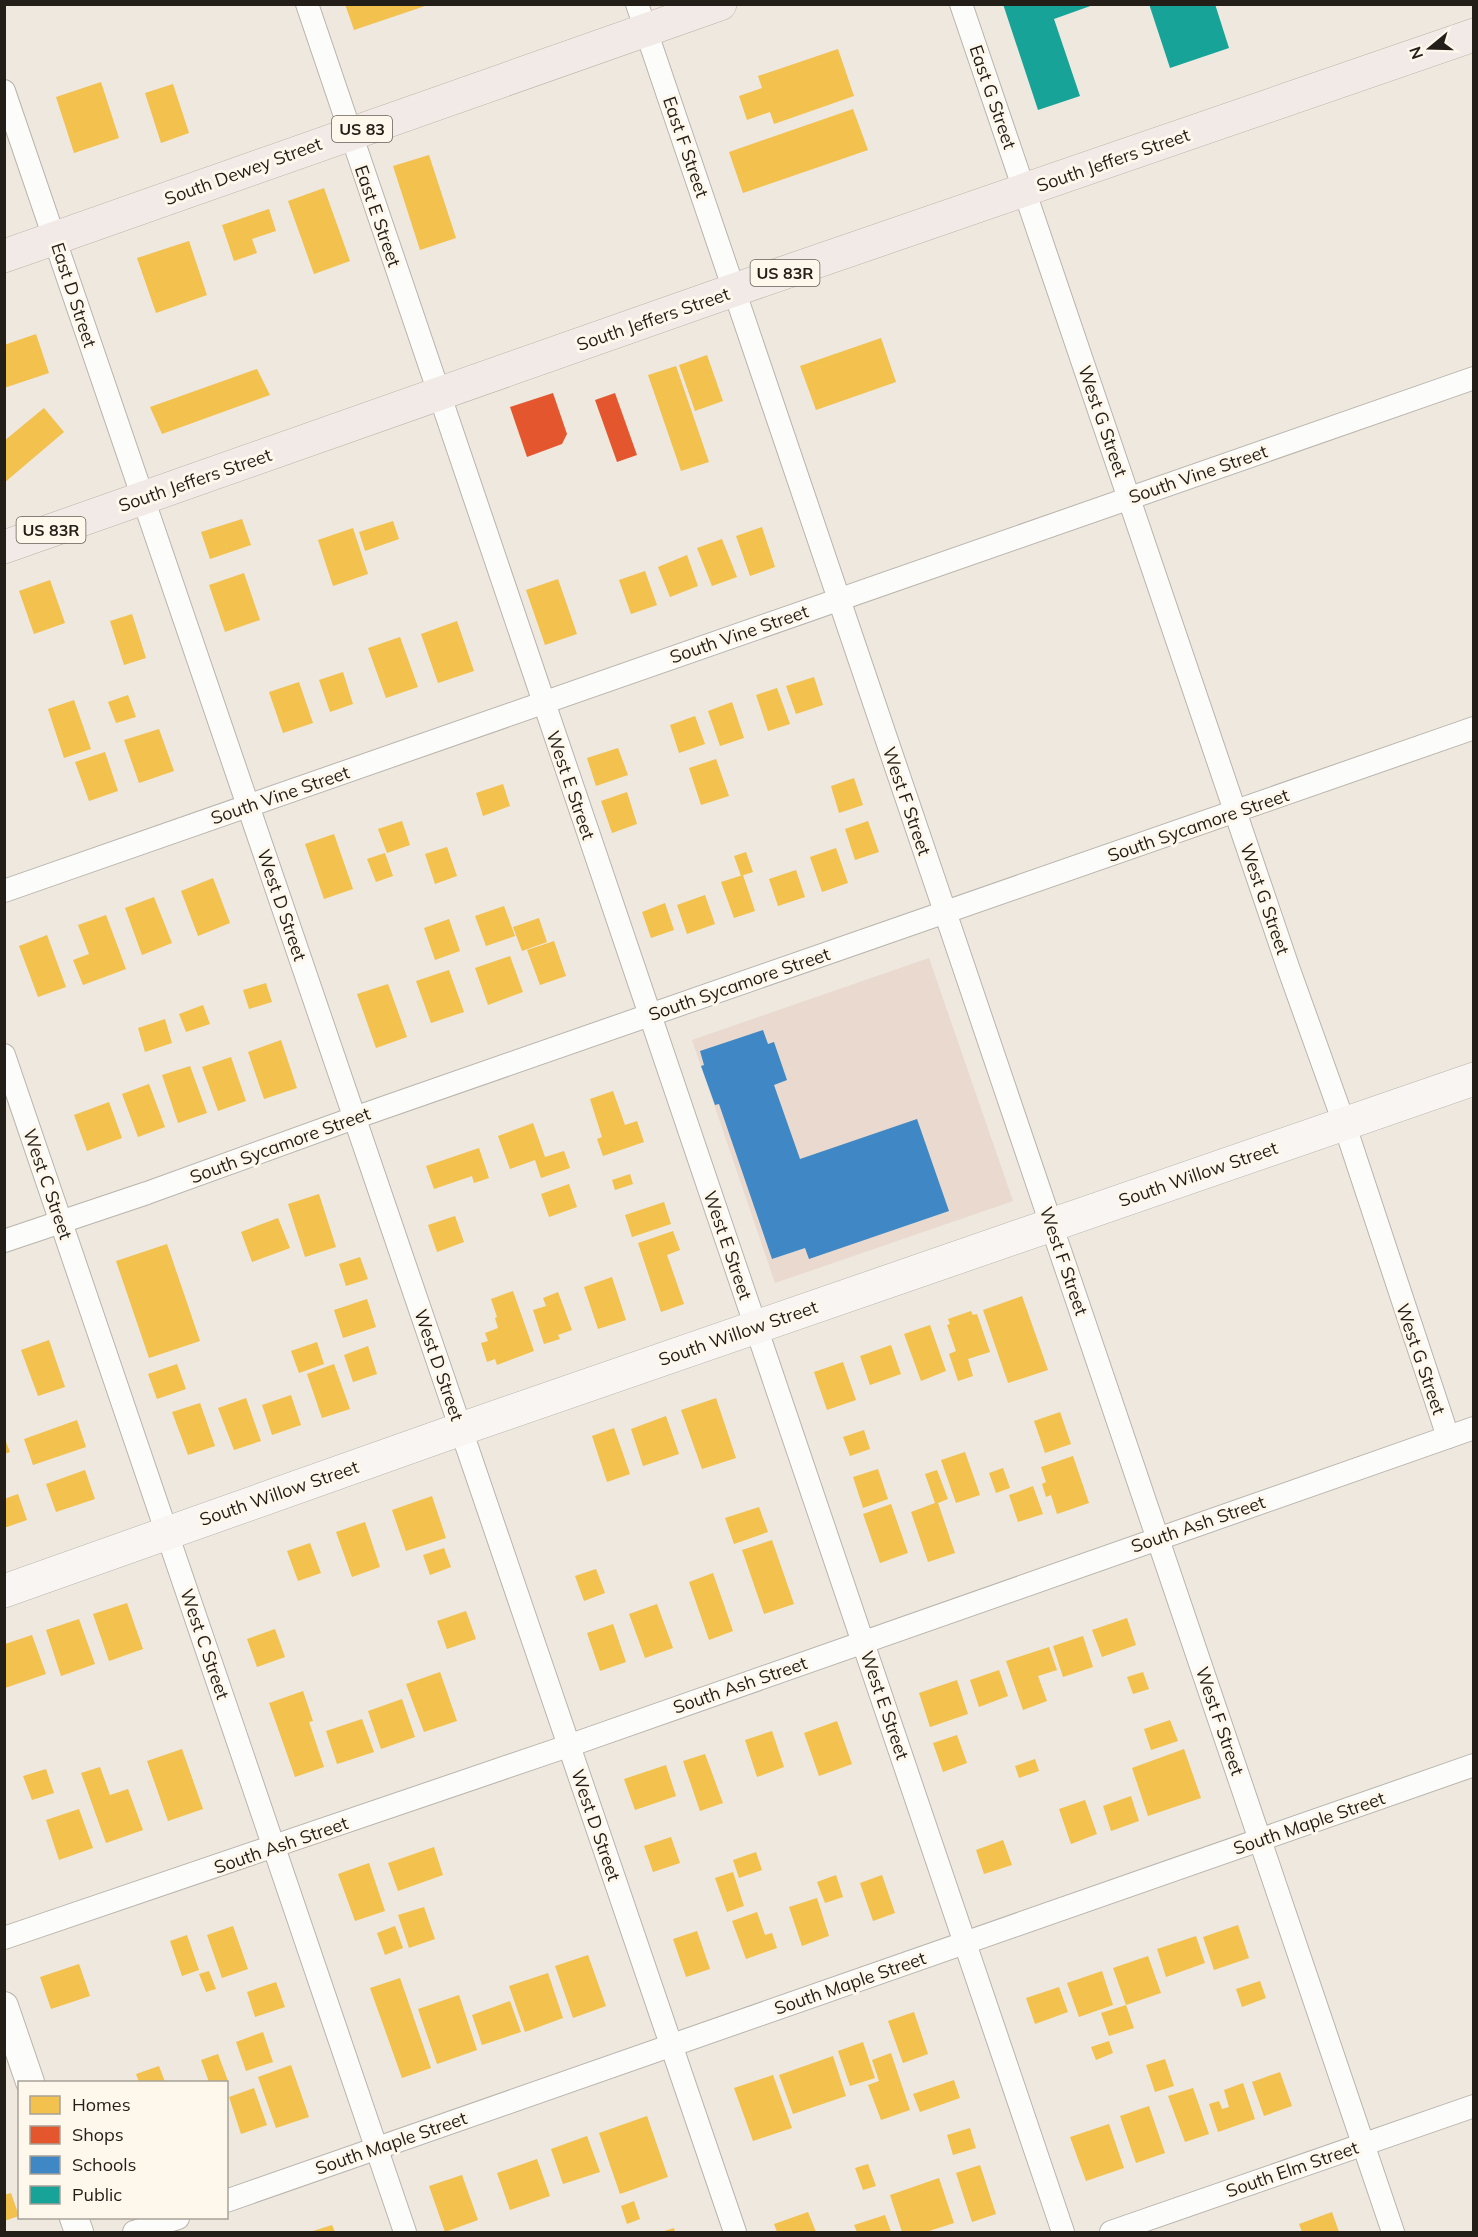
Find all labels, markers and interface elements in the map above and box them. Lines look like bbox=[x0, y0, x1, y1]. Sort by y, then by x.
north arrow bbox=[1400, 18, 1460, 78]
street label: East G Street bbox=[964, 42, 1022, 152]
text: N bbox=[1404, 44, 1427, 62]
street label: East F Street bbox=[658, 93, 714, 201]
road number: US 83 bbox=[332, 116, 392, 142]
street label: South Jeffers Street bbox=[1033, 123, 1193, 197]
street label: South Dewey Street bbox=[161, 132, 325, 210]
street label: East E Street bbox=[350, 162, 406, 270]
street label: East D Street bbox=[46, 240, 102, 350]
road number: US 83R bbox=[750, 260, 820, 286]
street label: South Jeffers Street bbox=[573, 282, 733, 356]
street label: West G Street bbox=[1073, 362, 1133, 480]
street label: South Vine Street bbox=[1126, 440, 1270, 508]
street label: South Jeffers Street bbox=[115, 443, 275, 517]
road number: US 83R bbox=[16, 517, 86, 543]
street label: South Vine Street bbox=[667, 600, 811, 668]
street label: West E Street bbox=[542, 728, 600, 842]
street label: West F Street bbox=[878, 744, 936, 858]
street label: South Vine Street bbox=[208, 761, 352, 829]
street label: South Sycamore Street bbox=[1104, 783, 1292, 867]
street label: West G Street bbox=[1235, 840, 1295, 958]
street label: West D Street bbox=[252, 846, 312, 964]
street label: South Sycamore Street bbox=[645, 942, 833, 1026]
street label: South Sycamore Street bbox=[187, 1102, 373, 1188]
street label: West C Street bbox=[18, 1126, 78, 1242]
street label: South Willow Street bbox=[1116, 1136, 1280, 1212]
street label: West E Street bbox=[699, 1188, 757, 1302]
street label: West F Street bbox=[1035, 1204, 1093, 1318]
street label: South Willow Street bbox=[656, 1295, 820, 1371]
street label: West G Street bbox=[1391, 1300, 1451, 1418]
street label: West D Street bbox=[409, 1306, 469, 1424]
street label: South Willow Street bbox=[197, 1455, 361, 1531]
street label: South Ash Street bbox=[1128, 1490, 1268, 1558]
street label: West C Street bbox=[175, 1586, 235, 1702]
street label: West E Street bbox=[856, 1648, 914, 1762]
street label: South Ash Street bbox=[670, 1651, 810, 1719]
street label: West F Street bbox=[1191, 1664, 1249, 1778]
street label: West D Street bbox=[566, 1766, 626, 1884]
street label: South Maple Street bbox=[1230, 1786, 1388, 1860]
street label: South Ash Street bbox=[211, 1811, 351, 1879]
street label: South Maple Street bbox=[771, 1946, 929, 2020]
legend bbox=[18, 2081, 228, 2219]
text: Homes bbox=[72, 2093, 131, 2116]
street label: South Maple Street bbox=[312, 2106, 470, 2180]
text: Shops bbox=[72, 2123, 124, 2146]
street label: South Elm Street bbox=[1223, 2136, 1361, 2202]
text: Schools bbox=[72, 2153, 137, 2176]
text: Public bbox=[72, 2183, 122, 2206]

